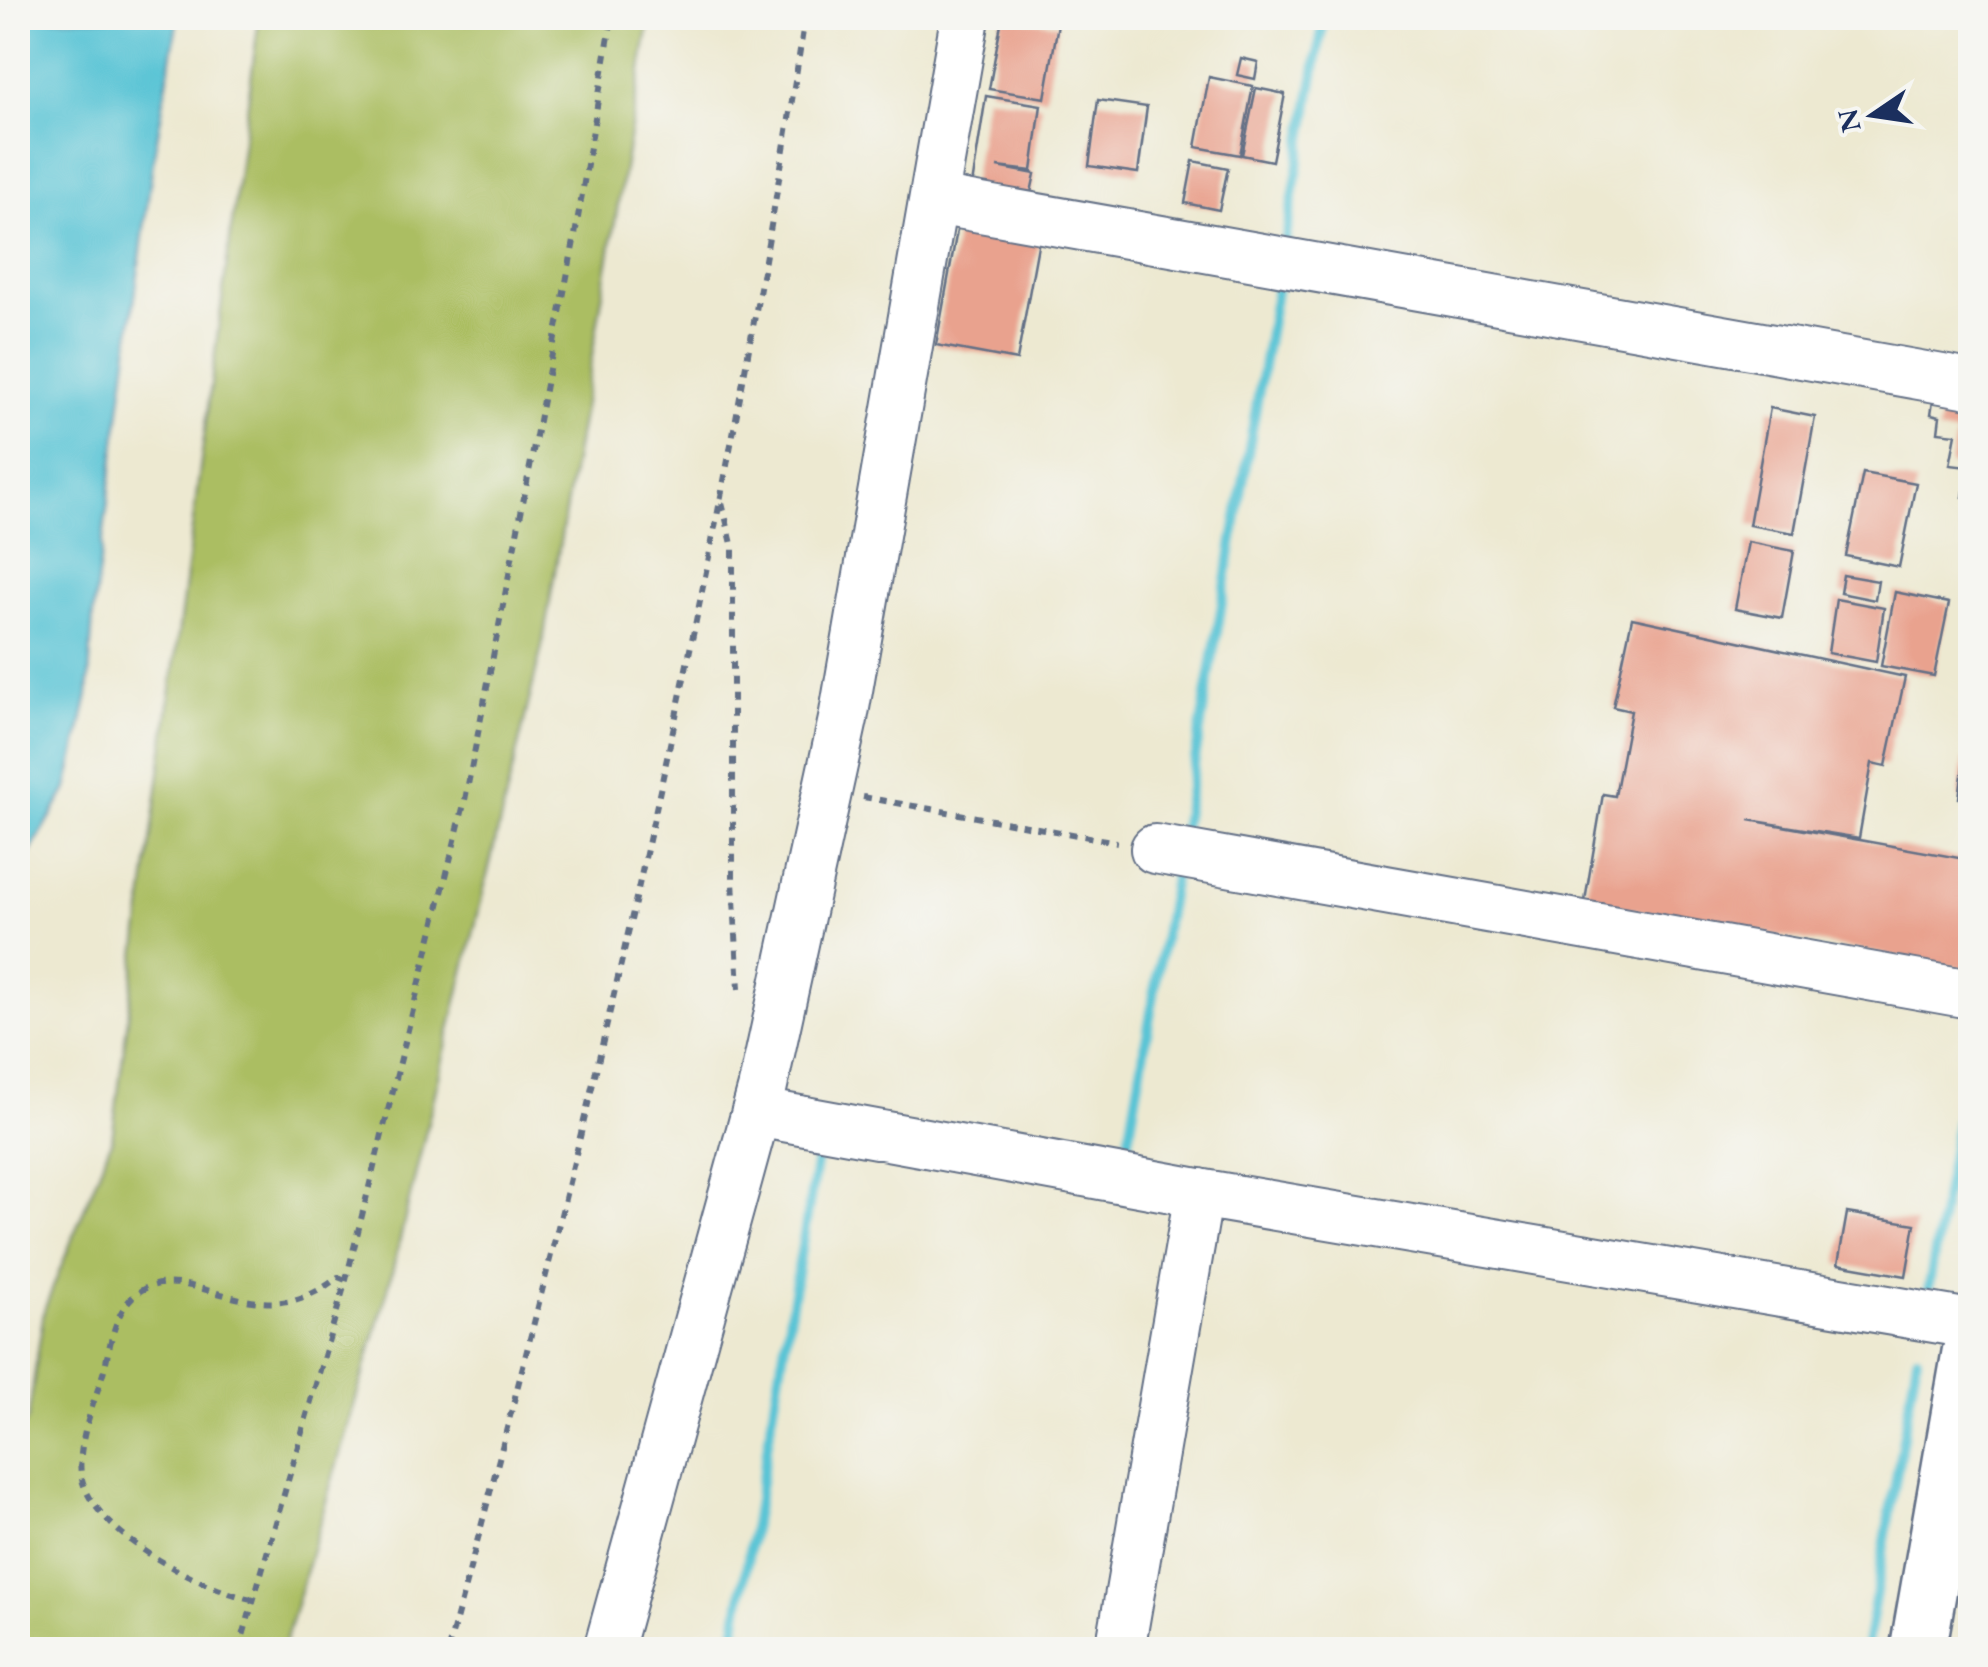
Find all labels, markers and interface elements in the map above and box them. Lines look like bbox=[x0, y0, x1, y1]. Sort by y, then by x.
north arrow bbox=[1823, 65, 1923, 165]
text: N bbox=[1828, 105, 1869, 136]

